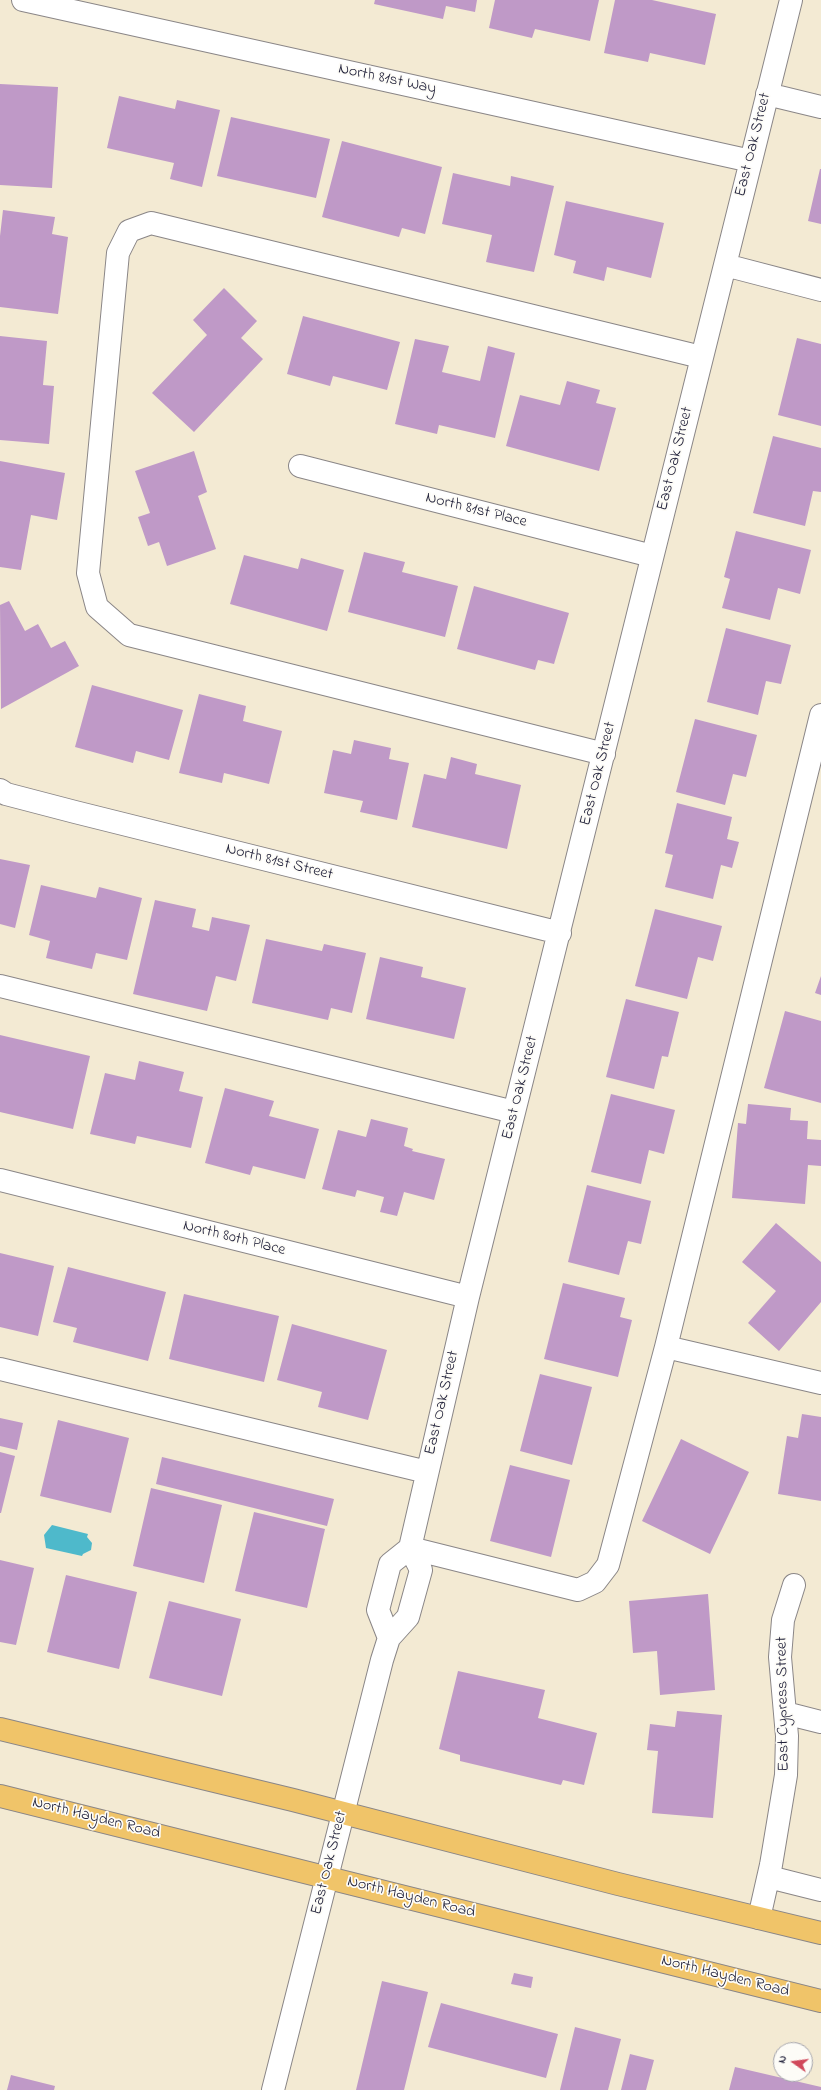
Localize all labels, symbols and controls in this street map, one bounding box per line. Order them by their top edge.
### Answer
street label: North 81st Way [336,60,438,100]
street label: East Oak Street [732,91,776,199]
street label: East Oak Street [654,405,698,513]
street label: North 81st Place [423,489,529,533]
street label: East Oak Street [577,720,621,828]
street label: North 81st Street [223,840,335,886]
street label: East Oak Street [499,1034,543,1142]
street label: North 80th Place [181,1217,287,1261]
street label: East Oak Street [422,1349,464,1457]
street label: East Cypress Street [773,1636,795,1772]
street label: North Hayden Road [30,1794,162,1844]
street label: East Oak Street [308,1809,352,1917]
street label: North Hayden Road [345,1873,477,1923]
street label: North Hayden Road [659,1952,791,2002]
north arrow [773,2042,813,2082]
text: N [774,2054,791,2065]

